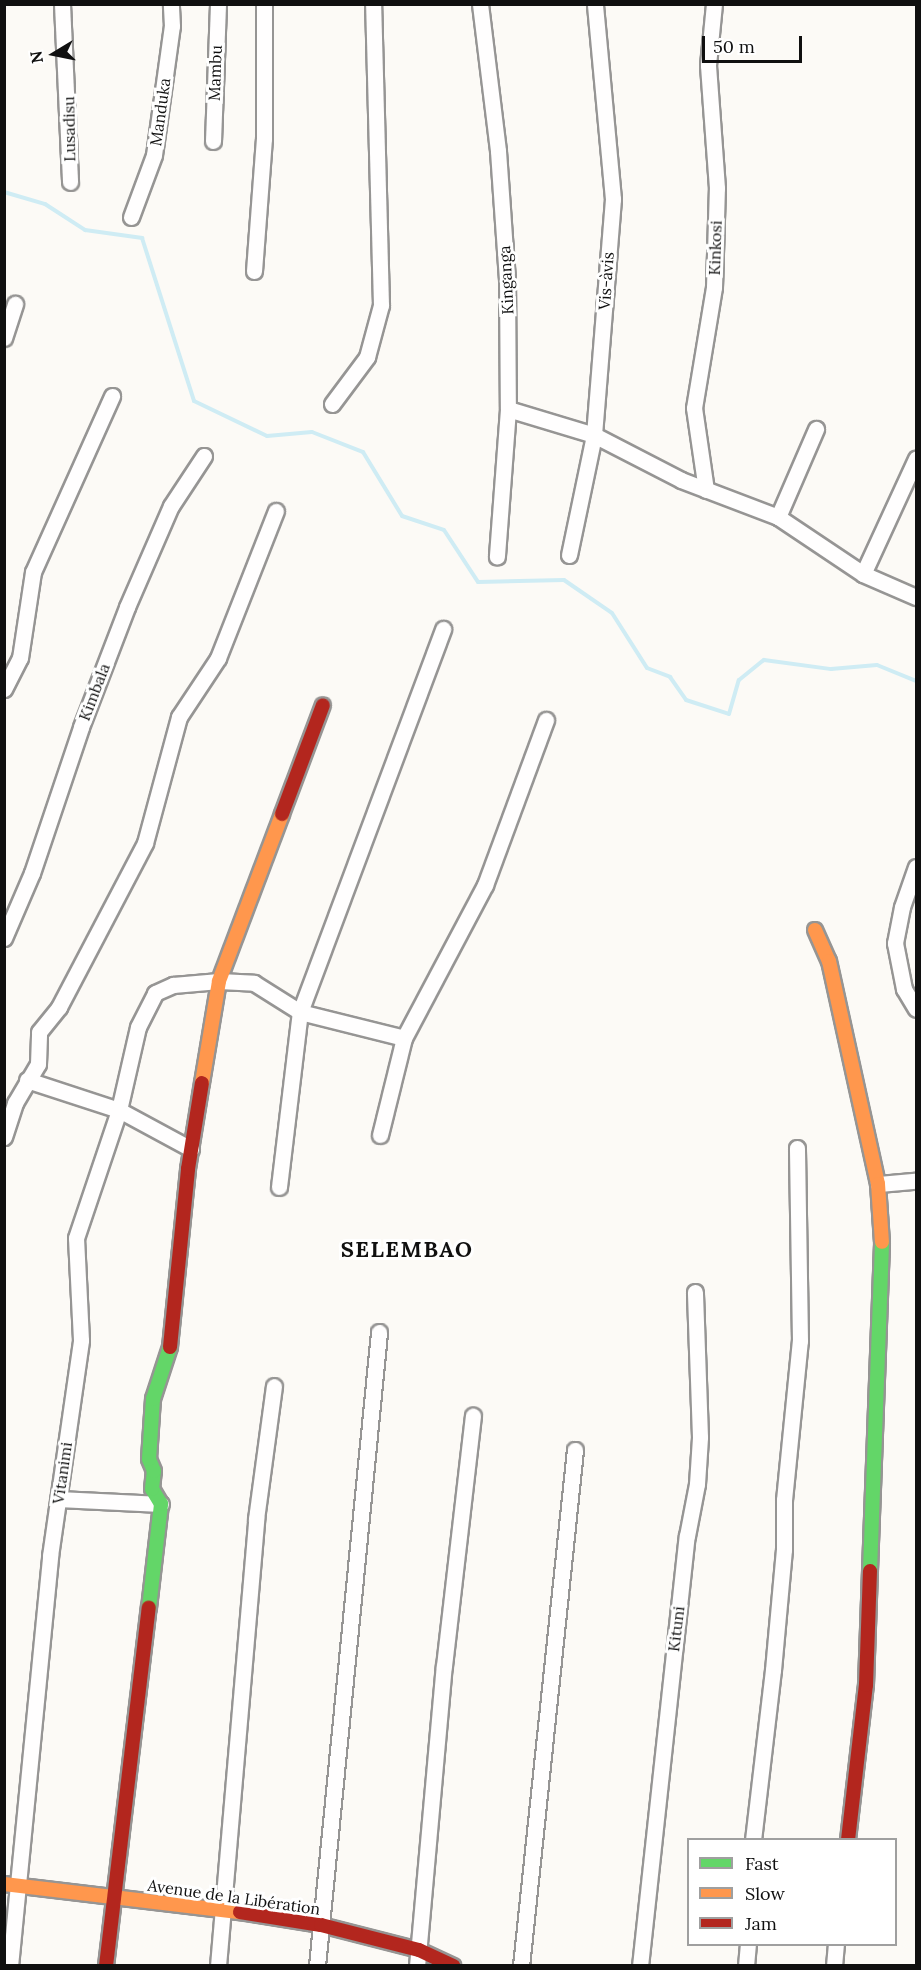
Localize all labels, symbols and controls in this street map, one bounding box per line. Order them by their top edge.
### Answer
north arrow [24,24,84,84]
scale bar [705,24,806,62]
text: 50 m [713,35,755,58]
street label: Mambu [204,45,226,101]
text: N [25,49,47,65]
street label: Manduka [146,77,174,147]
street label: Lusadisu [59,96,79,162]
street label: Kinkosi [704,220,726,276]
street label: Kinganga [495,245,517,315]
street label: Vis-àvis [594,251,618,311]
street label: Kimbala [74,661,114,723]
district label: SELEMBAO [341,1237,473,1263]
street label: Vitanimi [48,1441,76,1505]
street label: Kituni [664,1605,688,1653]
legend [687,1838,897,1946]
text: Fast [745,1852,779,1875]
street label: Avenue de la Libération [146,1875,322,1919]
text: Slow [745,1882,785,1905]
text: Jam [745,1912,777,1935]

